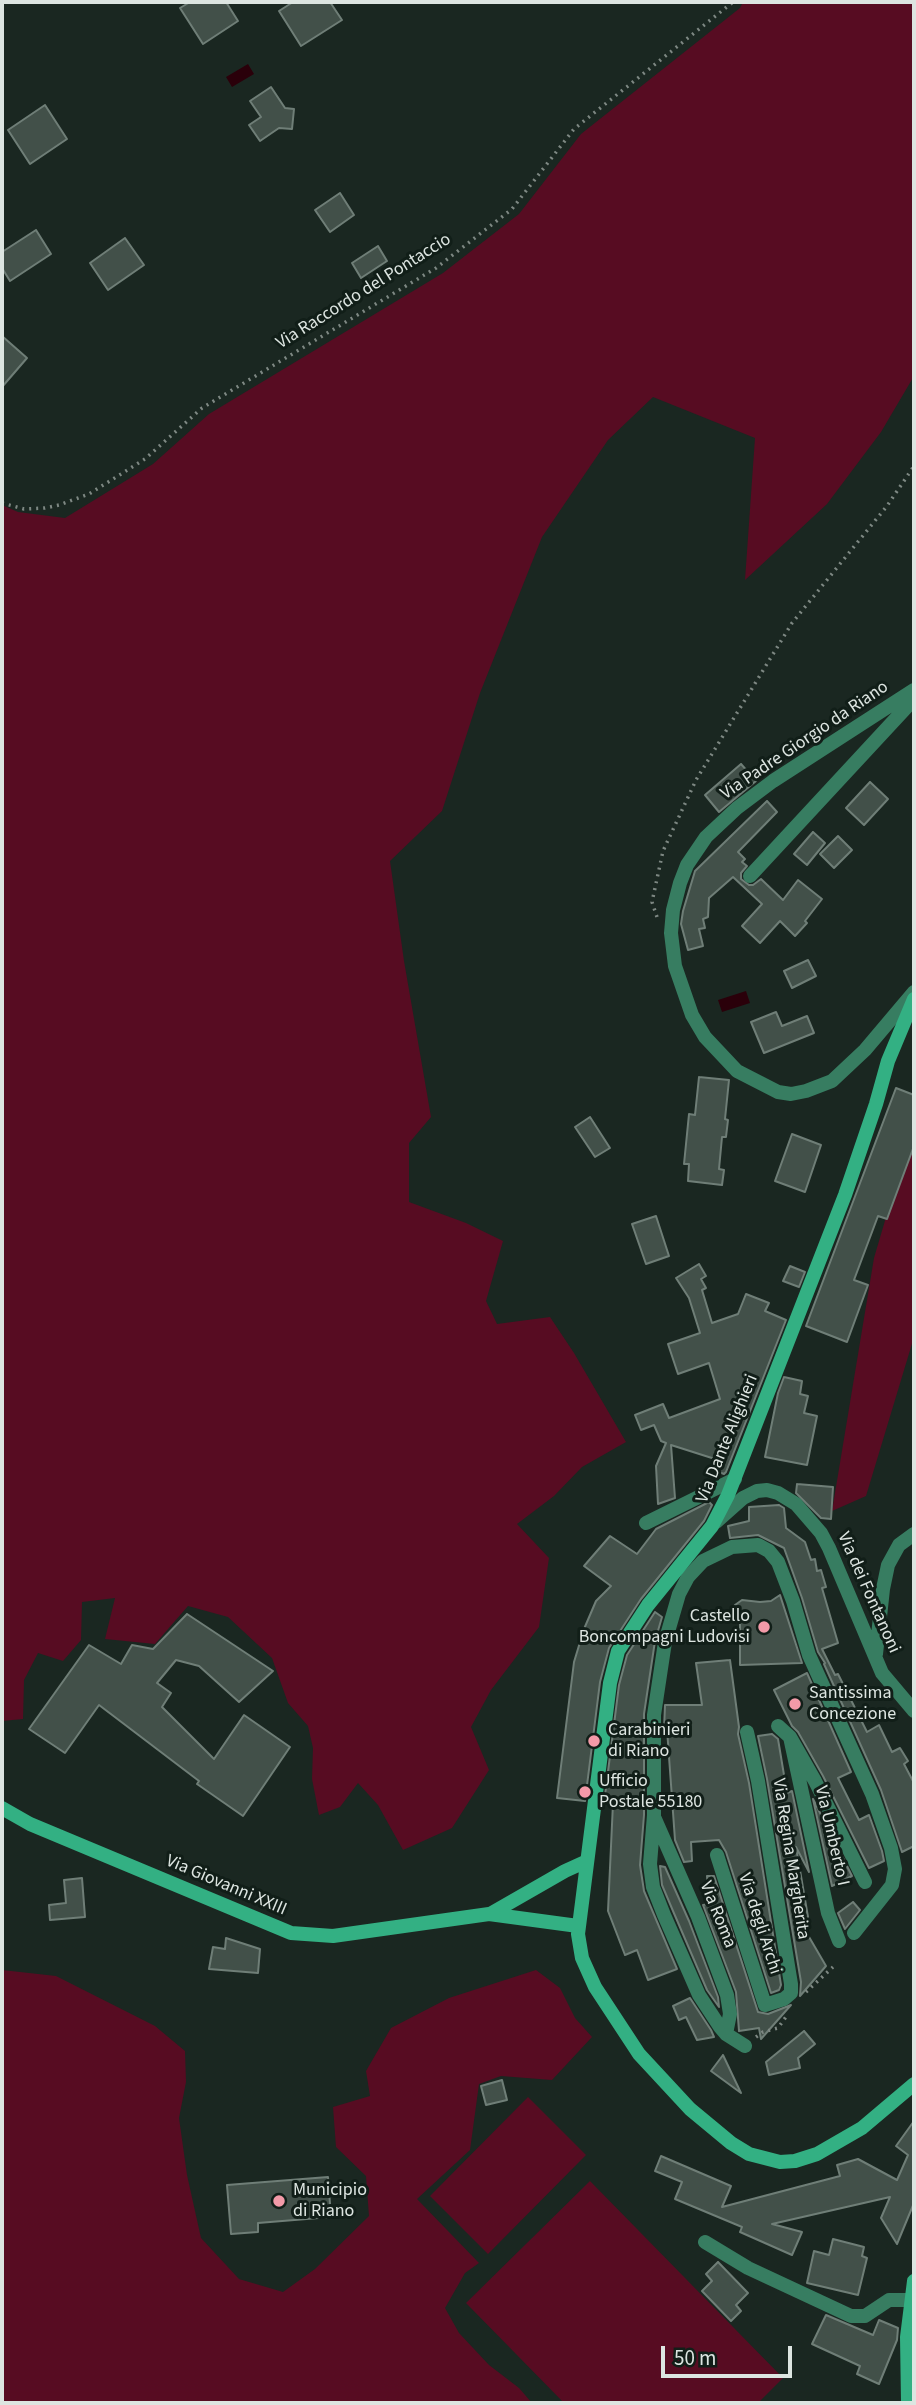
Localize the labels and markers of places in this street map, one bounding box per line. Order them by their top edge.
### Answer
place label: Castello Boncompagni Ludovisi [579,1606,750,1648]
marker: Castello Boncompagni Ludovisi [756,1619,772,1635]
place label: Santissima Concezione [809,1683,896,1726]
marker: Santissima Concezione [787,1696,803,1712]
place label: Carabinieri di Riano [608,1720,690,1762]
marker: Carabinieri di Riano [586,1733,602,1749]
place label: Ufficio Postale 55180 [599,1771,702,1814]
marker: Ufficio Postale 55180 [577,1784,593,1800]
place label: Municipio di Riano [293,2180,367,2222]
marker: Municipio di Riano [271,2193,287,2209]

